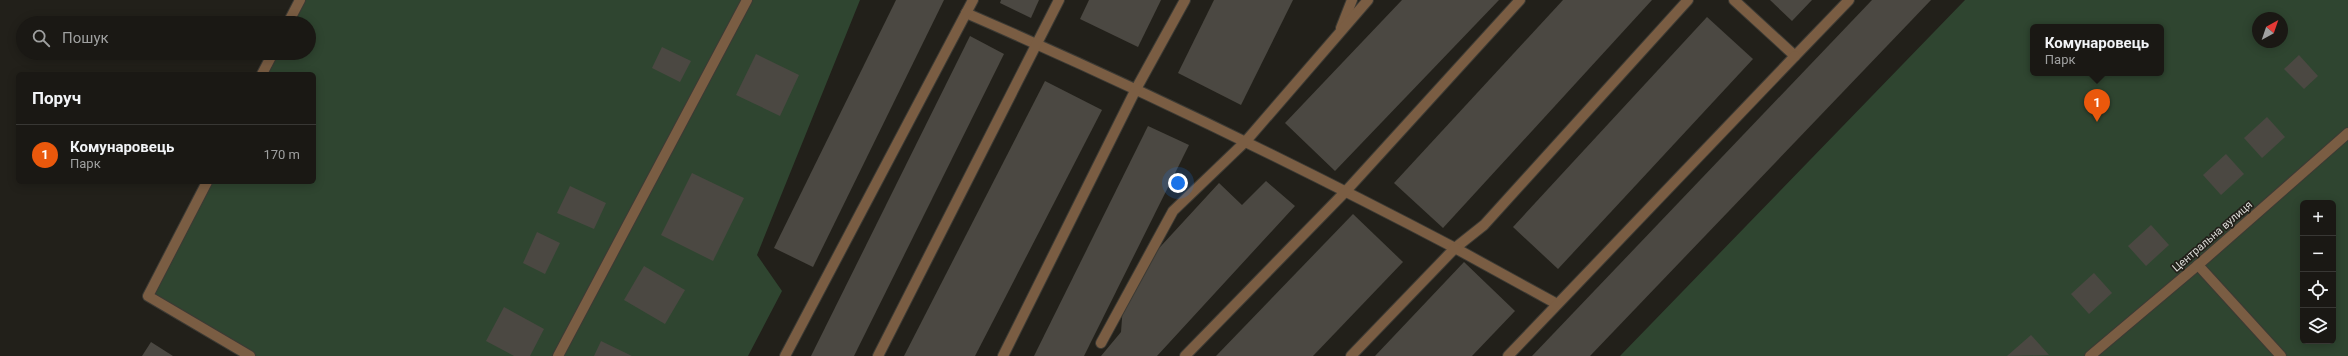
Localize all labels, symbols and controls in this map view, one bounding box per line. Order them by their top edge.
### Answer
north arrow [2252,12,2288,48]
search box [16,16,316,60]
popup [2030,24,2164,76]
icon: search [30,27,52,49]
text: Пошук [62,29,109,47]
text: Комунаровець [2045,34,2149,52]
text: Парк [2045,52,2076,67]
text: Поруч [32,88,81,108]
pin: 1 [2084,89,2110,122]
text: Комунаровець [70,138,174,156]
text: 1 [41,147,49,162]
text: 170 m [263,147,300,162]
text: Парк [70,156,101,171]
your location [1168,173,1188,193]
street label: Центральна вулиця [2170,198,2255,275]
map controls [2300,200,2336,344]
button: + [2300,200,2336,236]
button: − [2300,236,2336,272]
button: locate [2300,272,2336,308]
button: layers [2300,308,2336,344]

